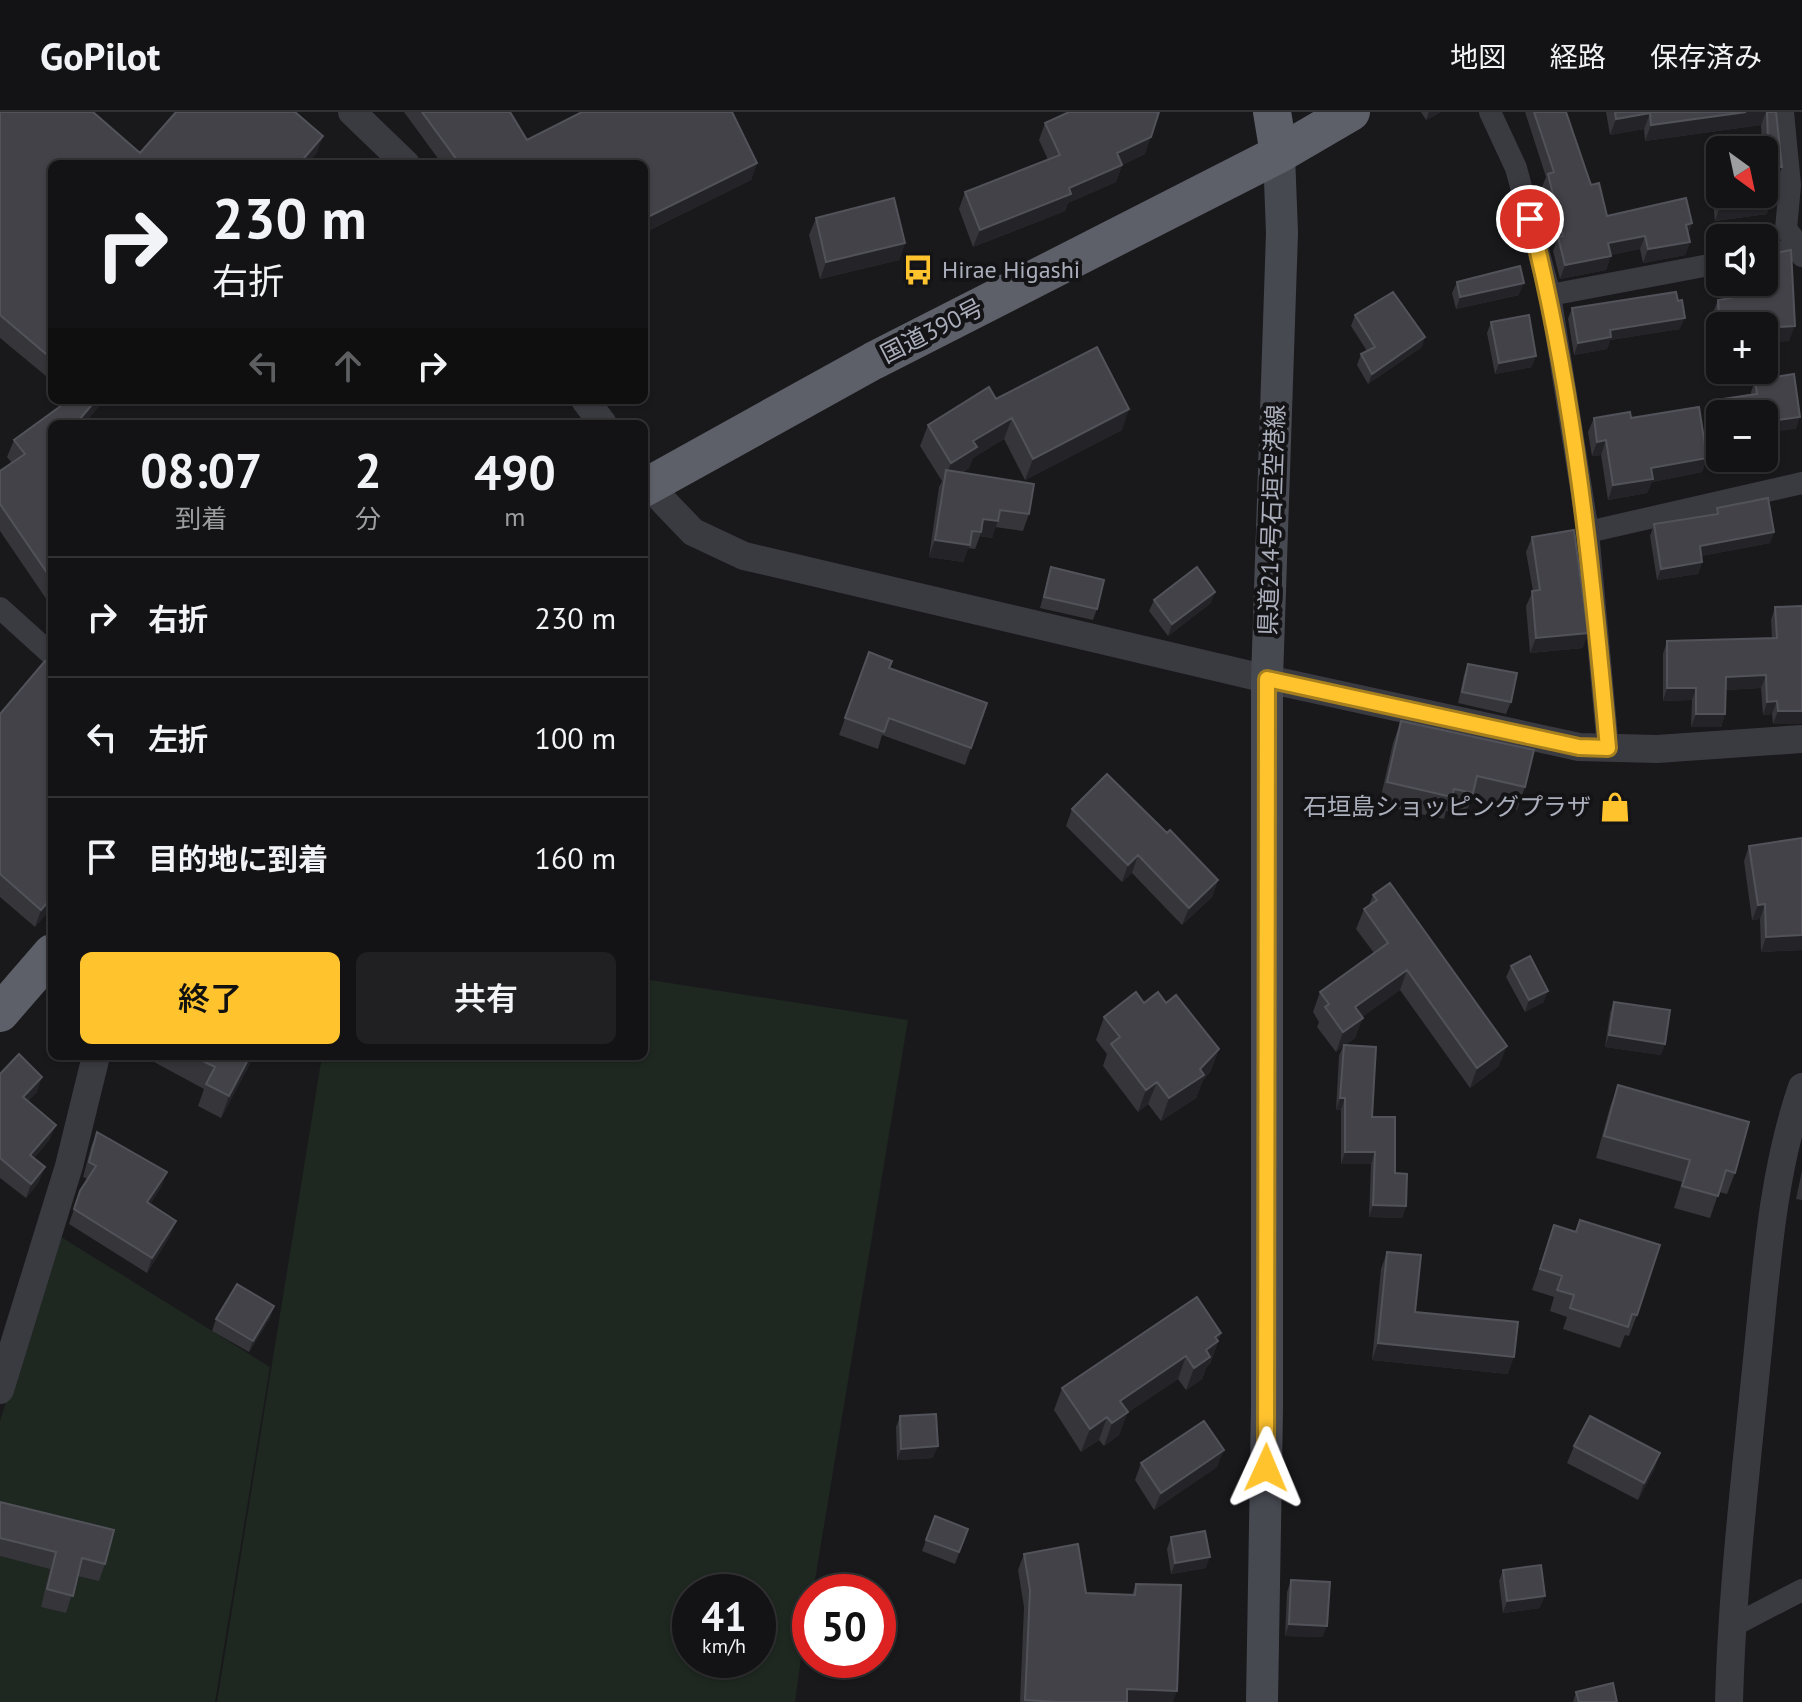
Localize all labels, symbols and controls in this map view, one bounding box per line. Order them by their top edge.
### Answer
text: GoPilot [40,31,160,80]
text: 地図 [1450,38,1506,75]
text: 経路 [1550,38,1606,75]
text: 保存済み [1650,38,1762,75]
north arrow [1706,136,1778,208]
map controls [1706,136,1778,472]
text: 230 m [212,182,367,254]
pin [1496,185,1564,253]
icon: right [80,192,184,296]
icon: arrive [1508,197,1552,241]
button: sound [1706,224,1778,296]
bus stop icon: Hirae Higashi [901,253,935,287]
place label: Hirae Higashi [942,254,1080,285]
text: 右折 [212,257,284,304]
street label: 国道390号 [875,291,988,370]
button: + [1706,312,1778,384]
icon: left [242,344,286,388]
icon: ahead [326,344,370,388]
icon: right [410,344,454,388]
button: − [1706,400,1778,472]
street label: 県道214号石垣空港線 [1252,404,1291,636]
text: 08:07 [140,439,262,501]
text: 2 [354,439,382,501]
text: 490 [474,441,556,503]
text: m [504,500,525,533]
text: 到着 [175,502,227,535]
text: 分 [355,502,381,535]
icon: right [80,595,124,639]
text: 230 m [535,598,616,637]
text: 右折 [148,599,208,638]
icon: left [80,715,124,759]
text: 100 m [535,718,616,757]
text: 左折 [148,719,208,758]
shop icon: 石垣島ショッピングプラザ [1598,790,1632,824]
place label: 石垣島ショッピングプラザ [1303,791,1591,822]
icon: arrive [80,835,124,879]
text: 160 m [535,838,616,877]
text: 目的地に到着 [148,839,328,878]
button: 終了 [80,952,340,1044]
button: 共有 [356,952,616,1044]
position arrow [1224,1426,1308,1510]
speed limit sign: 50 [792,1574,896,1678]
text: 41 [701,1590,747,1642]
text: km/h [702,1633,746,1659]

